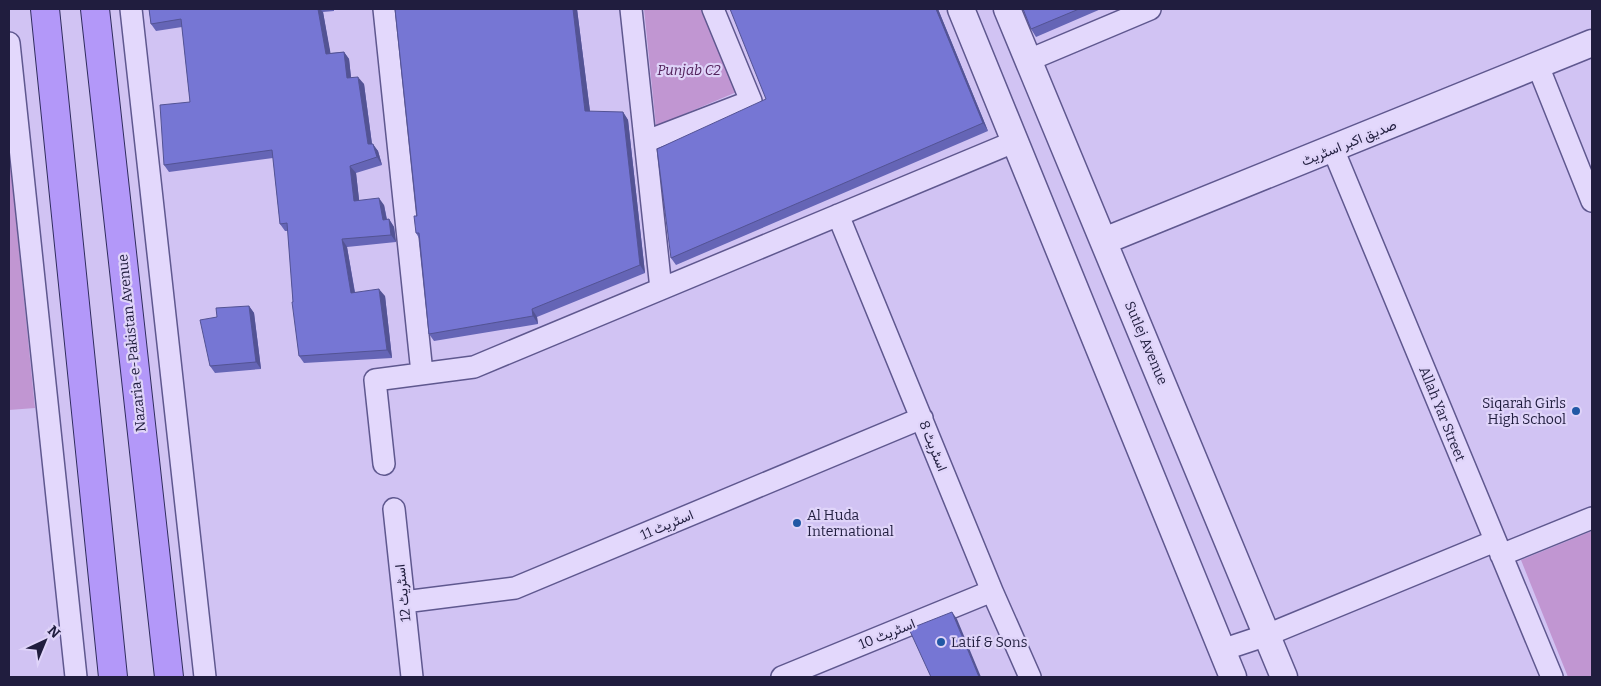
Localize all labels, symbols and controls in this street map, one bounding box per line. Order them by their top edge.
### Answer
park label: Punjab C2 [657,62,721,79]
street label: صدیق اکبر اسٹریٹ [1299,116,1399,170]
street label: Nazaria-e-Pakistan Avenue [114,253,150,433]
street label: Sutlej Avenue [1121,299,1171,387]
street label: Allah Yar Street [1415,364,1469,464]
place label: Siqarah Girls High School [1482,395,1566,428]
marker: Siqarah Girls High School [1570,405,1582,417]
street label: اسٹریٹ 8 [915,418,951,474]
street label: اسٹریٹ 11 [638,506,696,544]
place label: Al Huda International [807,507,894,540]
marker: Al Huda International [791,517,803,529]
street label: اسٹریٹ 12 [392,563,414,623]
street label: اسٹریٹ 10 [856,615,918,653]
north arrow [20,616,70,666]
text: N [44,622,64,642]
place label: Latif & Sons [951,634,1027,651]
marker: Latif & Sons [935,636,947,648]

